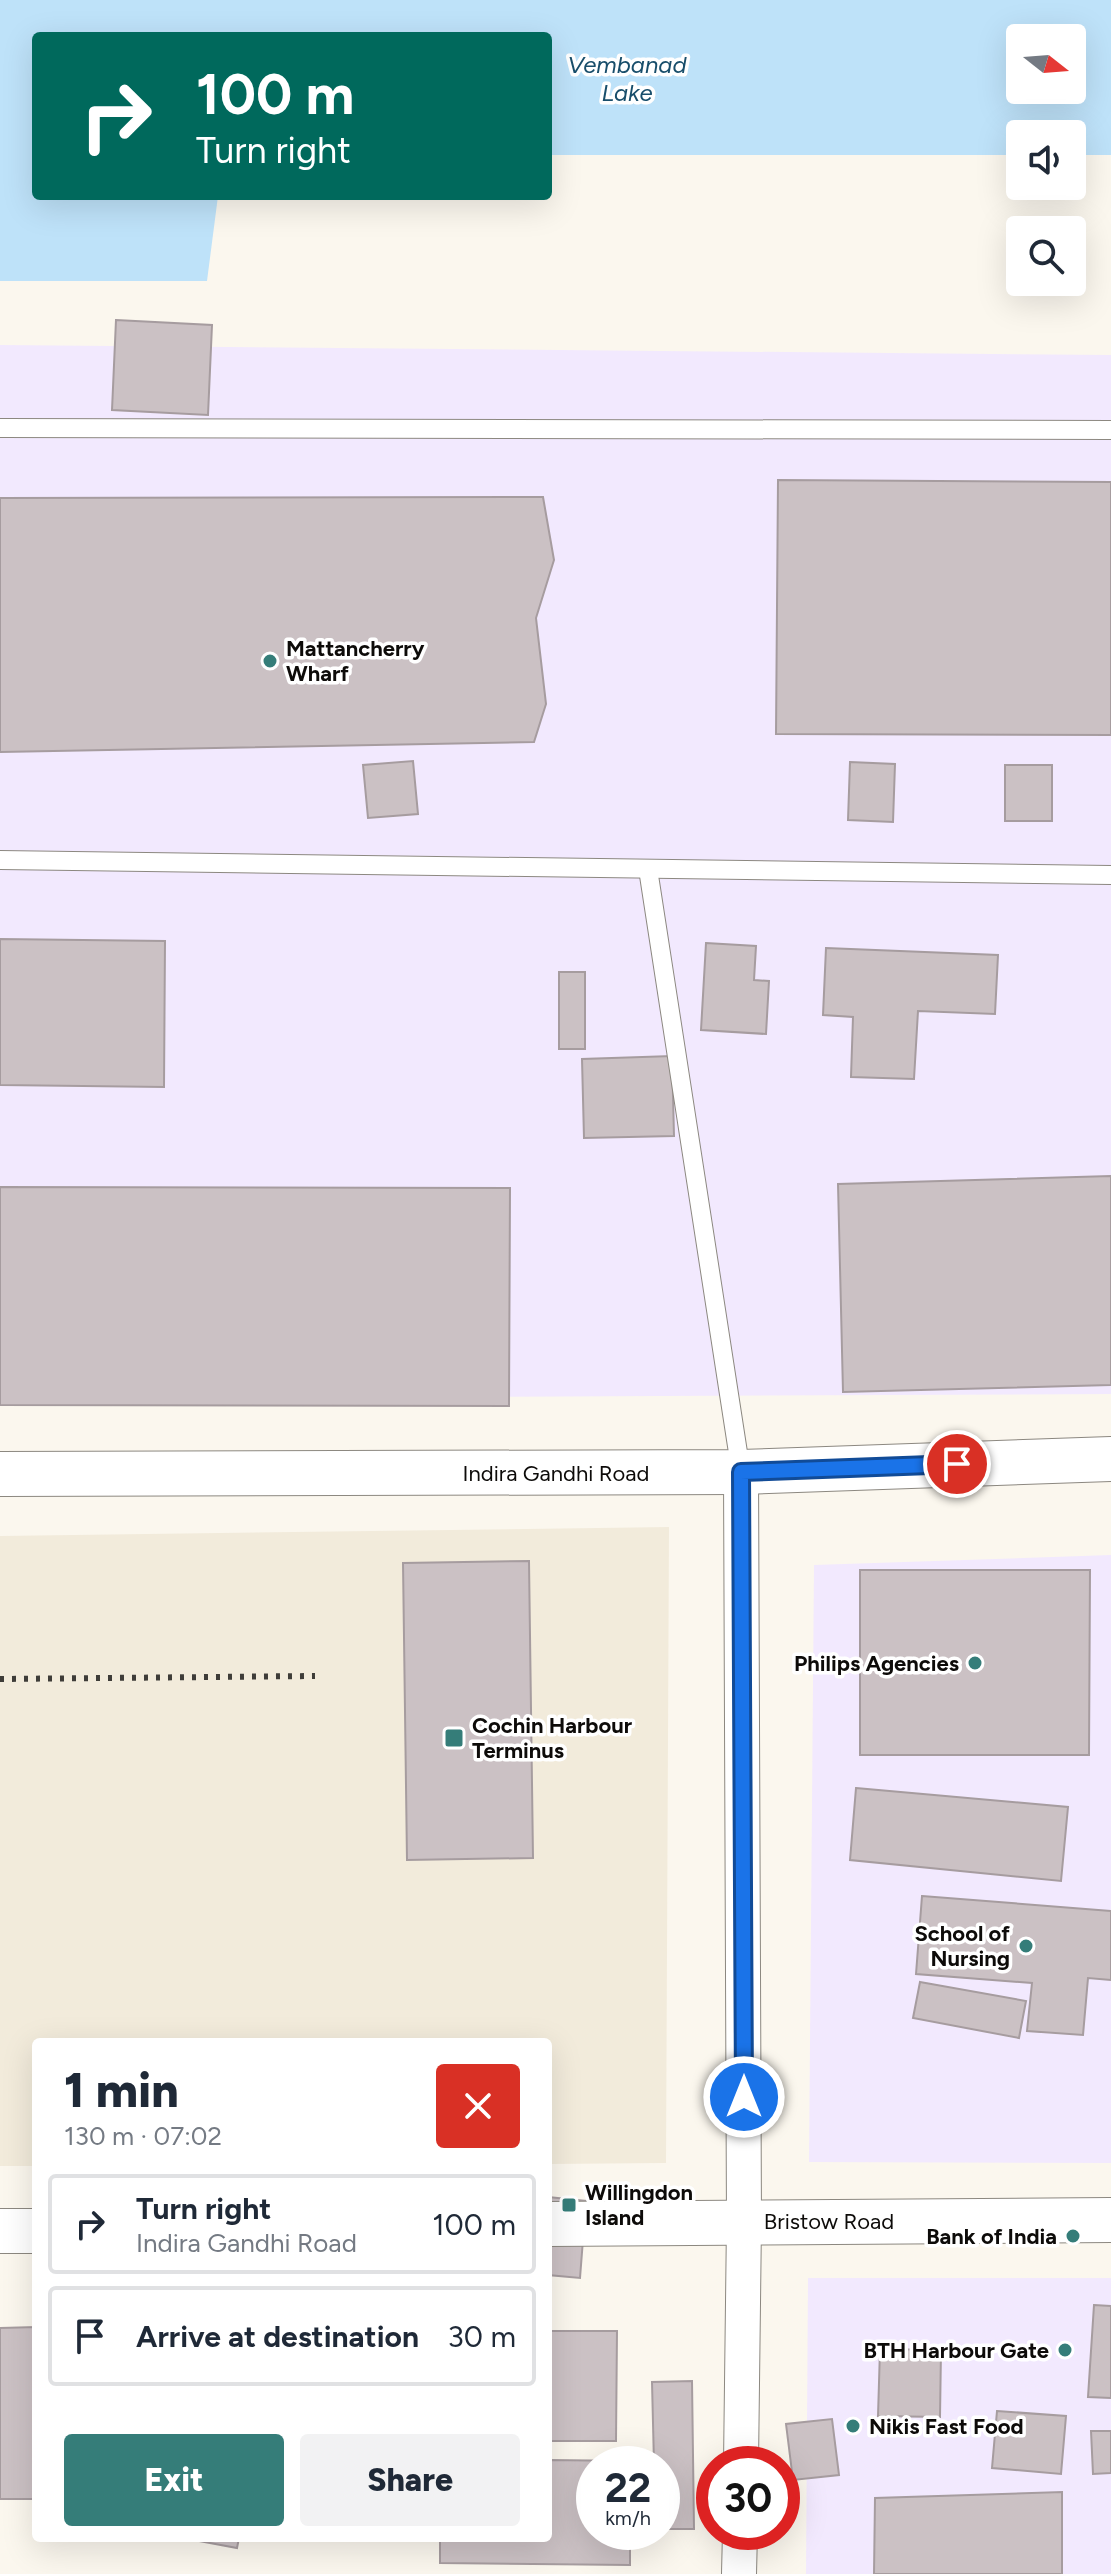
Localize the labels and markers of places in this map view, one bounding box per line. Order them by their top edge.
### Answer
place label: Mattancherry Wharf [286,635,425,687]
marker: Mattancherry Wharf [261,652,279,670]
pin [923,1430,991,1498]
place label: Philips Agencies [794,1650,959,1677]
marker: Philips Agencies [966,1654,984,1672]
place label: Cochin Harbour Terminus [472,1712,633,1764]
marker: Cochin Harbour Terminus [443,1727,465,1749]
place label: School of Nursing [914,1920,1010,1972]
marker: School of Nursing [1017,1937,1035,1955]
place label: Willingdon Island [585,2179,693,2231]
marker: Willingdon Island [560,2196,578,2214]
place label: Bank of India [926,2223,1057,2250]
marker: Bank of India [1064,2227,1082,2245]
place label: BTH Harbour Gate [864,2337,1049,2364]
marker: BTH Harbour Gate [1056,2341,1074,2359]
place label: Nikis Fast Food [869,2413,1024,2440]
marker: Nikis Fast Food [844,2417,862,2435]

